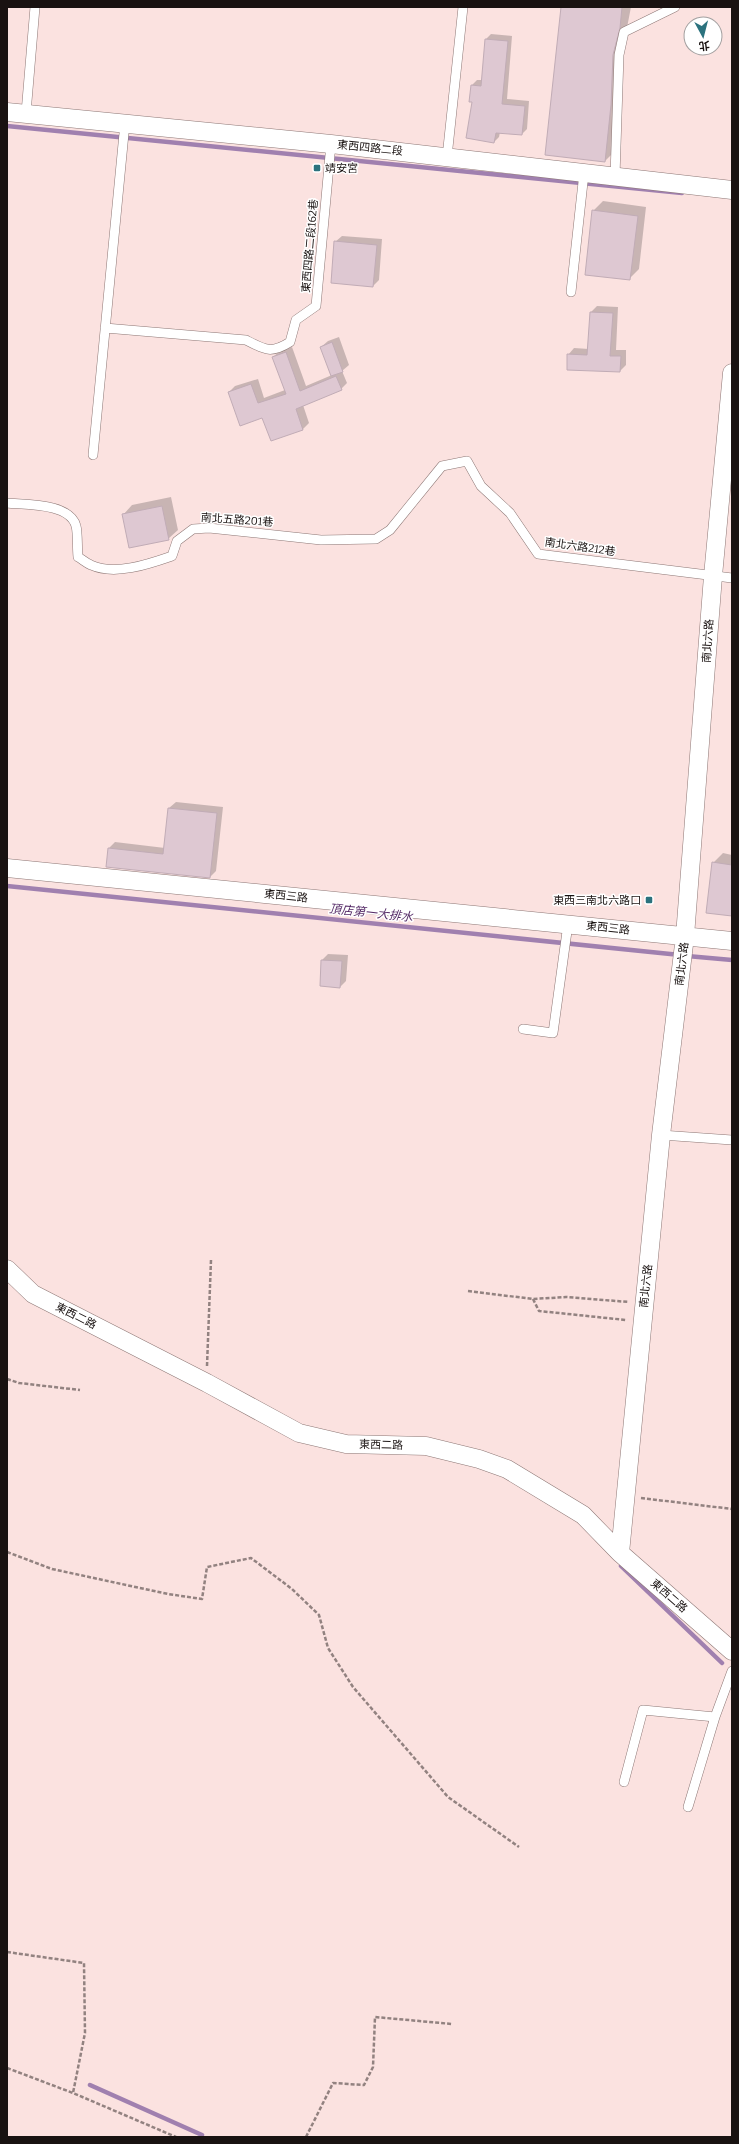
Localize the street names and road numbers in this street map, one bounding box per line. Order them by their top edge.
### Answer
street label: 東西四路二段 [337,138,403,158]
street label: 東西四路二段162巷 [299,199,321,293]
street label: 南北五路201巷 [200,511,274,529]
street label: 南北六路212巷 [544,536,616,558]
street label: 南北六路 [700,619,716,663]
street label: 東西三路 [263,887,309,905]
street label: 東西三路 [585,919,631,937]
street label: 南北六路 [673,941,691,987]
street label: 南北六路 [637,1263,655,1309]
street label: 東西二路 [53,1300,99,1332]
street label: 東西二路 [359,1438,403,1452]
street label: 東西二路 [648,1577,690,1615]

